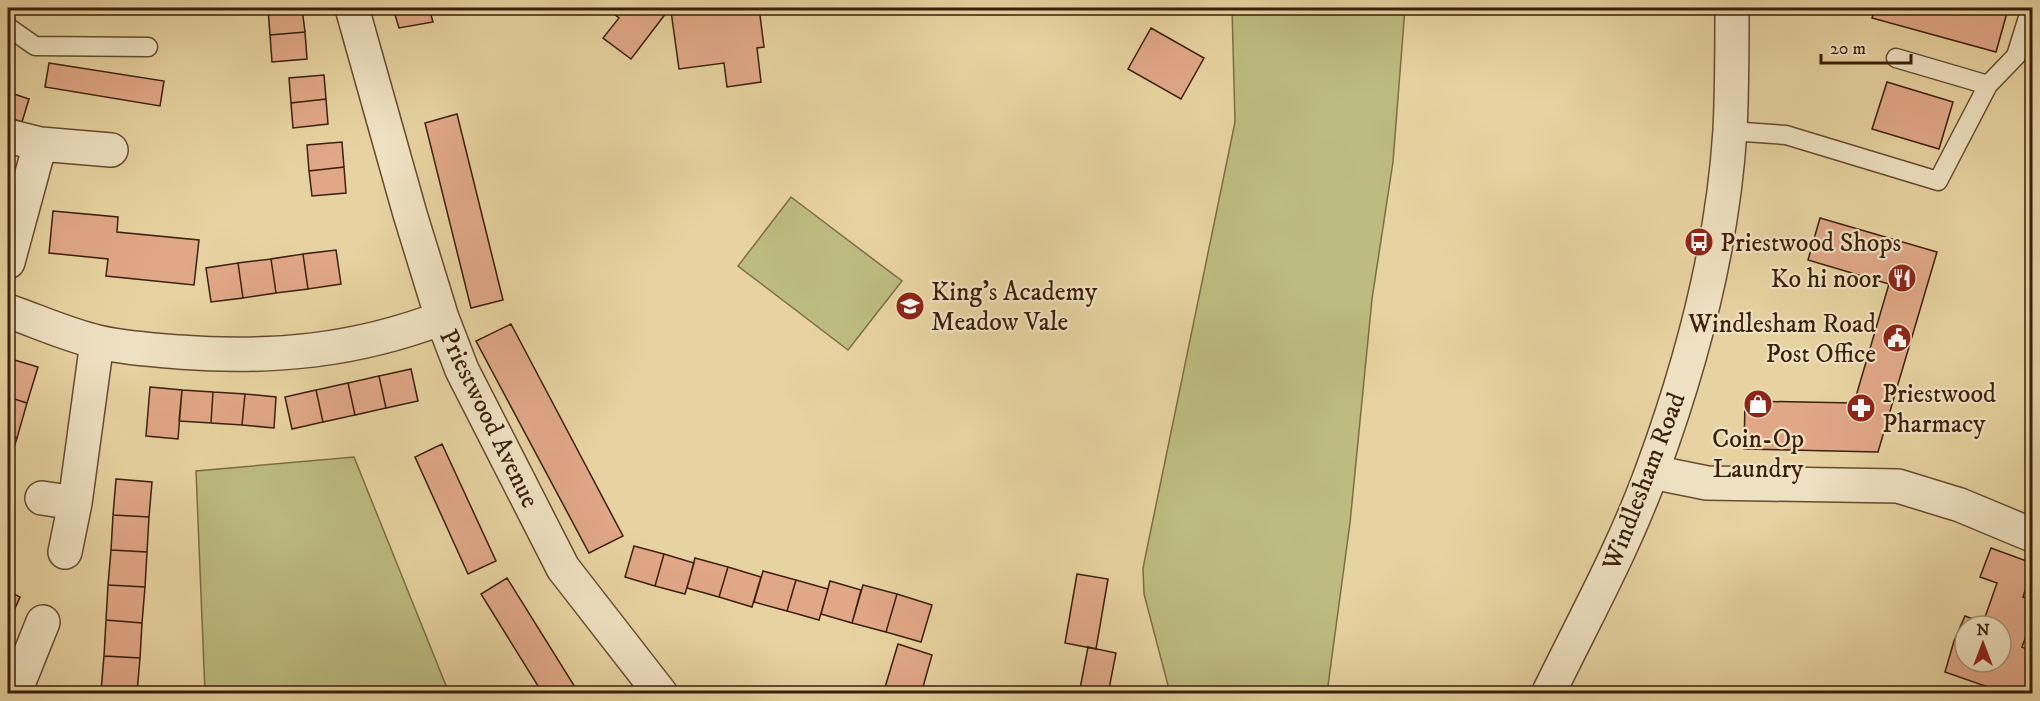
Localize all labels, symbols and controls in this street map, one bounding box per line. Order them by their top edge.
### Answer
scale bar [1821,27,1911,65]
text: 20 m [1830,38,1866,60]
bus stop icon: Priestwood Shops [1683,226,1715,258]
place label: Priestwood Shops [1720,227,1901,260]
restaurant icon: Ko hi noor [1886,262,1918,294]
place label: Ko hi noor [1771,263,1881,296]
place label: King's Academy Meadow Vale [931,276,1098,339]
school or university icon: King's Academy Meadow Vale [894,290,926,322]
place label: Windlesham Road Post Office [1687,308,1876,371]
public building icon: Windlesham Road Post Office [1881,322,1913,354]
street label: Priestwood Avenue [431,324,546,513]
place label: Priestwood Pharmacy [1882,378,1996,441]
street label: Windlesham Road [1595,388,1693,576]
shop icon: Coin-Op Laundry [1742,388,1774,420]
pharmacy icon: Priestwood Pharmacy [1845,392,1877,424]
place label: Coin-Op Laundry [1712,423,1804,486]
north arrow [1953,614,2013,674]
text: N [1976,620,1990,640]

